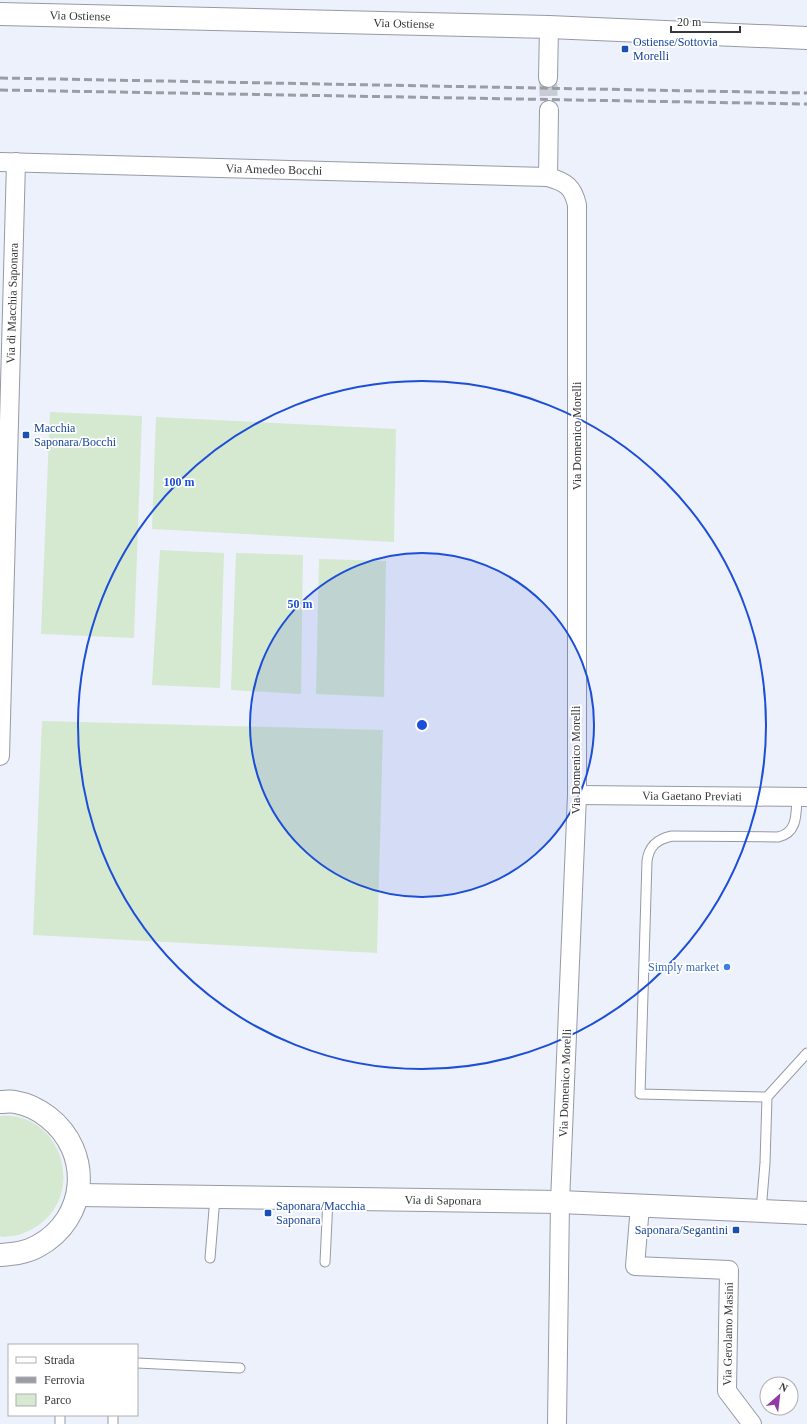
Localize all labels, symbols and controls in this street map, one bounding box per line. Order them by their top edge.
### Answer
street label: Via Ostiense [49,8,111,24]
scale bar [671,8,740,34]
text: 20 m [677,15,702,29]
street label: Via Ostiense [373,16,435,31]
place label: Ostiense/Sottovia Morelli [633,35,718,63]
marker: Ostiense/Sottovia Morelli [620,44,630,54]
street label: Via Amedeo Bocchi [225,161,323,178]
street label: Via di Macchia Saponara [4,242,21,364]
street label: Via Domenico Morelli [570,381,584,490]
place label: Macchia Saponara/Bocchi [34,421,117,449]
marker: Macchia Saponara/Bocchi [21,430,31,440]
text: 100 m [164,475,195,489]
text: 50 m [288,597,313,611]
street label: Via Domenico Morelli [569,705,583,814]
centre of rings [415,718,429,732]
street label: Via Gaetano Previati [642,789,743,803]
place label: Simply market [648,960,720,974]
marker: Simply market [722,962,732,972]
street label: Via Domenico Morelli [556,1028,574,1138]
street label: Via di Saponara [405,1193,482,1208]
place label: Saponara/Macchia Saponara [276,1199,366,1227]
marker: Saponara/Macchia Saponara [263,1208,273,1218]
place label: Saponara/Segantini [635,1223,729,1237]
marker: Saponara/Segantini [731,1225,741,1235]
street label: Via Gerolamo Masini [720,1281,736,1386]
legend [8,1344,138,1416]
text: Strada [44,1353,75,1367]
text: Ferrovia [44,1373,85,1387]
north arrow [759,1376,799,1416]
text: N [777,1380,790,1394]
text: Parco [44,1393,71,1407]

